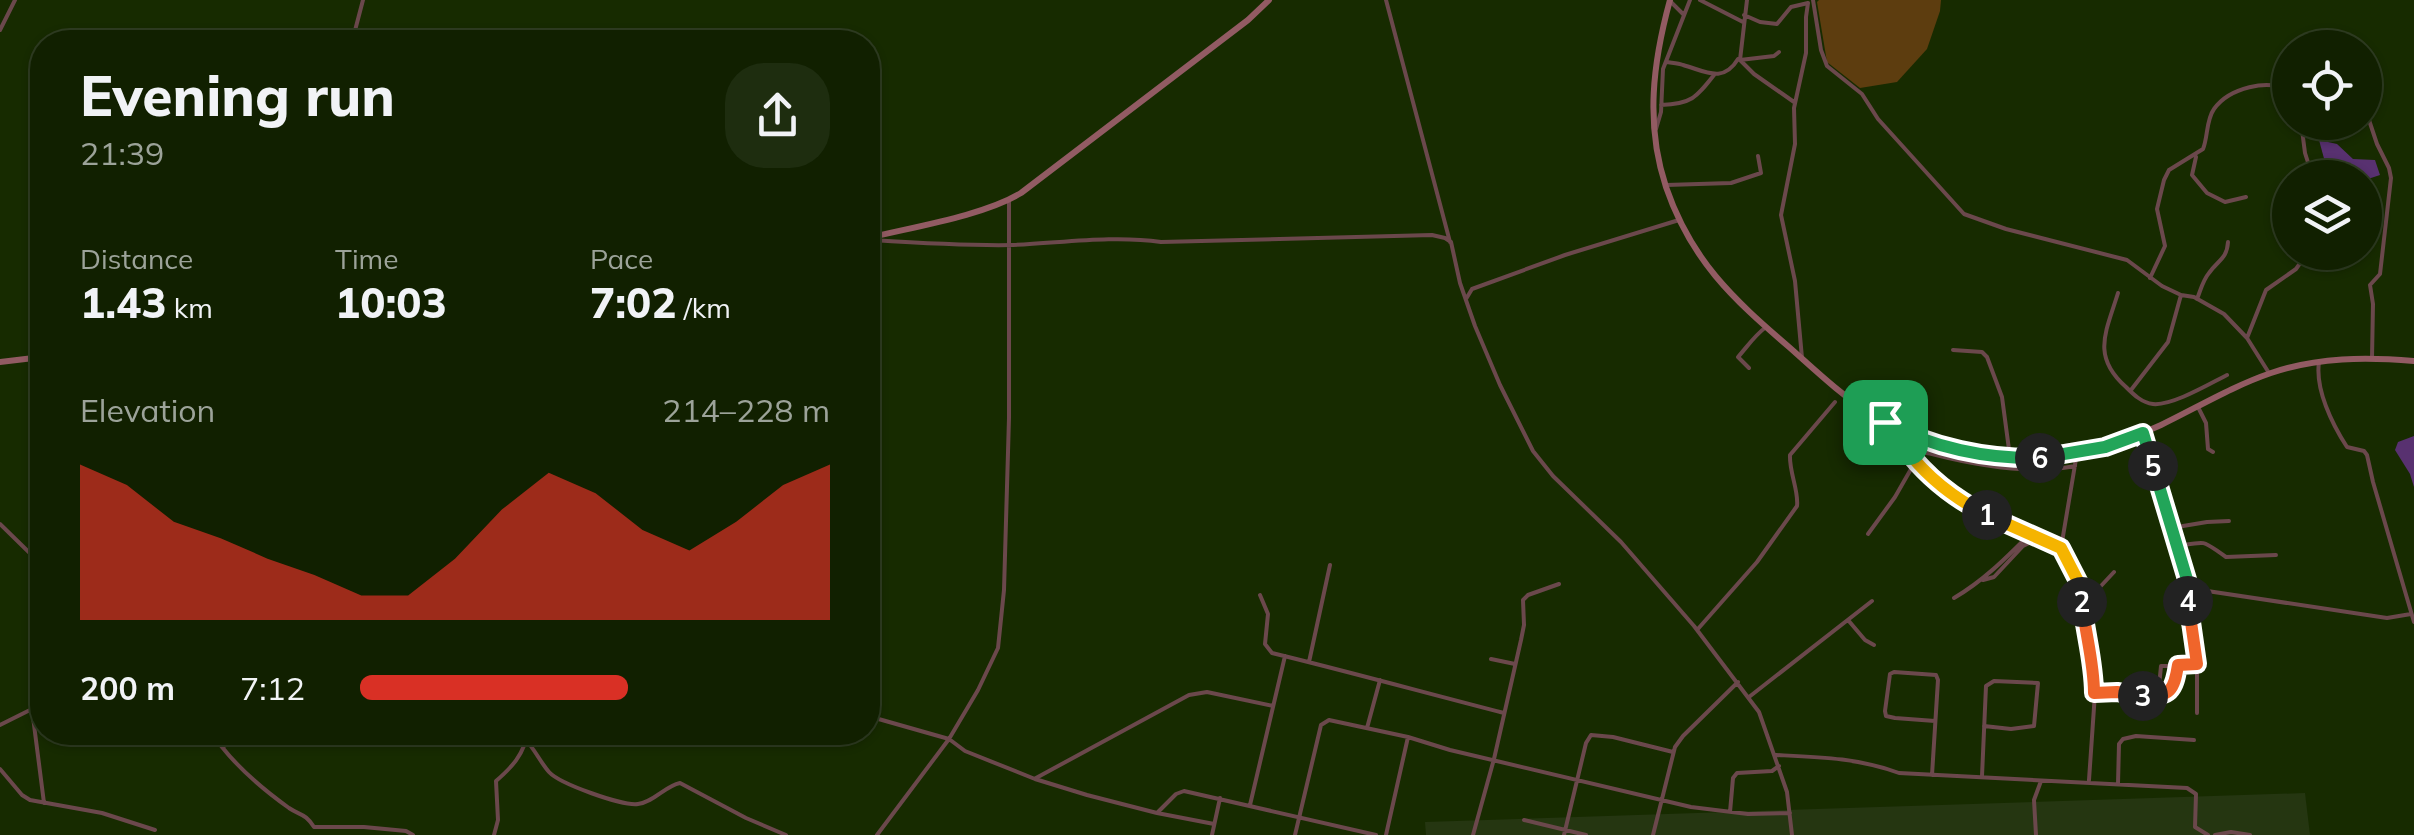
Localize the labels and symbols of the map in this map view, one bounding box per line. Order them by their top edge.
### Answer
pin [1843,380,1928,465]
pin: 6 [2015,433,2065,483]
pin: 5 [2128,441,2178,491]
pin: 1 [1962,490,2012,540]
pin: 4 [2163,576,2213,626]
pin: 2 [2057,577,2107,627]
pin: 3 [2118,671,2168,721]

